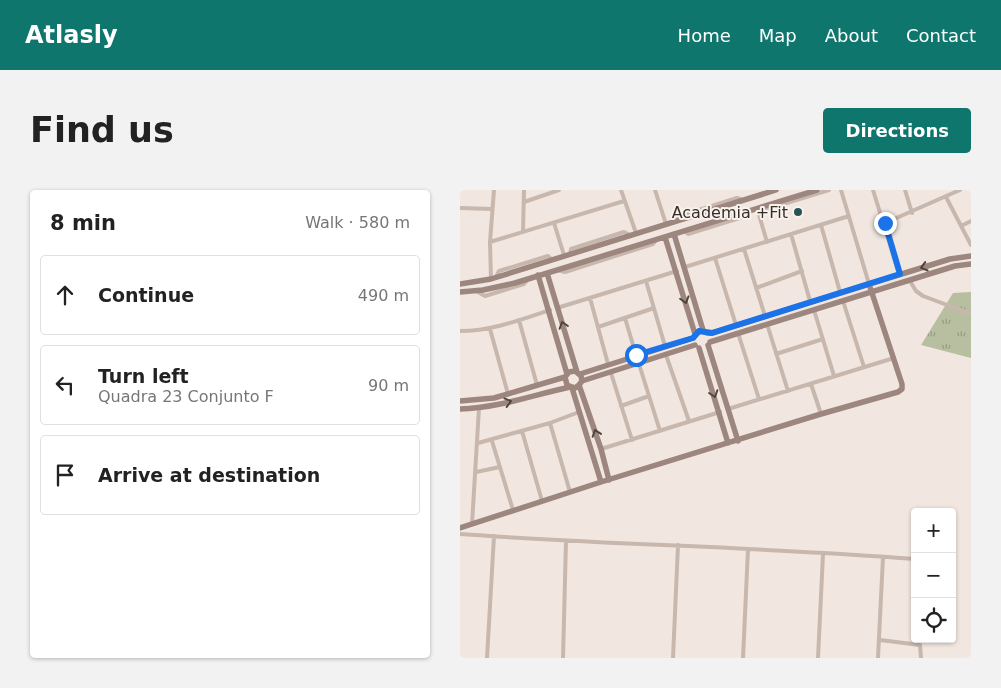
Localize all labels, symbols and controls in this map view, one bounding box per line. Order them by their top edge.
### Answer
text: Atlasly [25,21,118,49]
text: Home [678,25,731,46]
text: Map [759,25,797,46]
text: About [825,25,878,46]
text: Contact [906,25,976,46]
button: Directions [823,108,971,153]
text: Find us [30,110,174,150]
place label: Academia +Fit [672,203,788,222]
marker: Academia +Fit [792,206,804,218]
text: 8 min [50,211,116,235]
route end [874,212,897,235]
text: Walk · 580 m [305,213,410,232]
one-way arrow [920,261,928,271]
icon: ahead [51,281,79,309]
text: Continue [98,284,194,306]
text: 490 m [358,286,409,305]
one-way arrow [679,295,690,304]
one-way arrow [558,322,568,330]
route start [625,344,648,367]
text: Turn left [98,365,189,387]
icon: left [51,371,79,399]
text: 90 m [368,376,409,395]
text: Quadra 23 Conjunto F [98,387,274,406]
one-way arrow [708,389,718,398]
one-way arrow [504,397,513,408]
one-way arrow [592,429,602,438]
icon: arrive [51,461,79,489]
text: Arrive at destination [98,464,320,486]
map controls [911,508,956,643]
button: + [911,508,956,553]
button: − [911,553,956,598]
button: locate [911,598,956,643]

